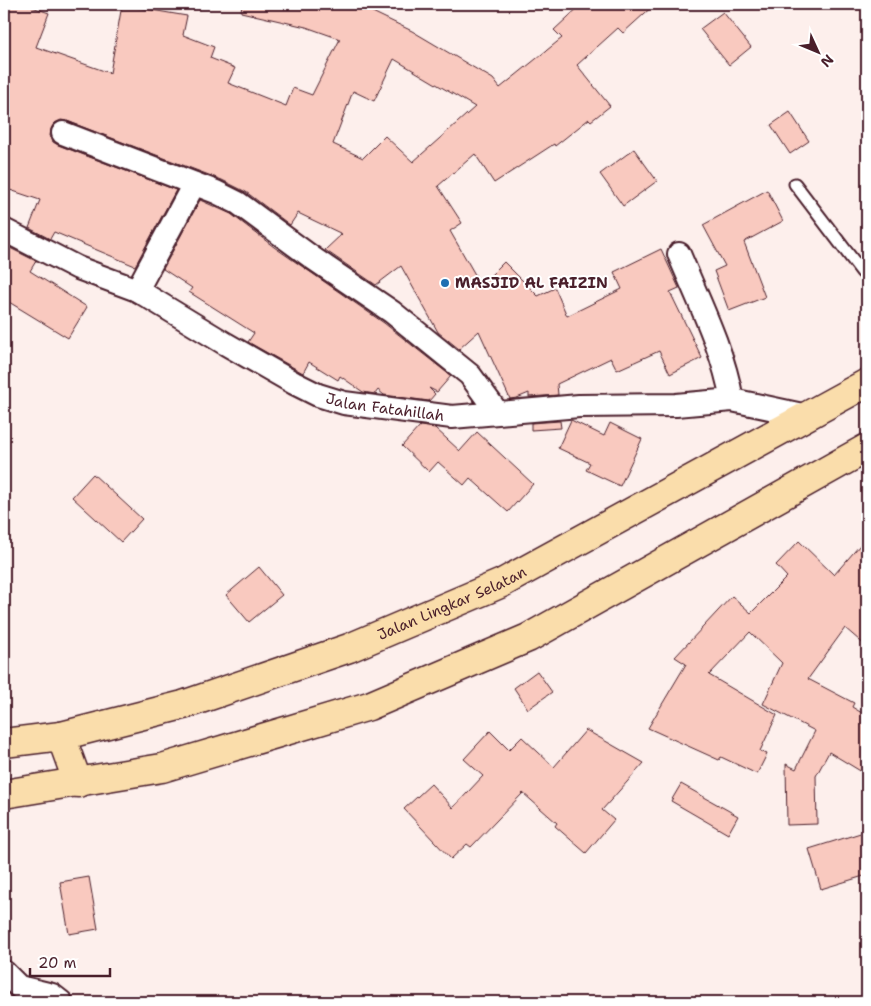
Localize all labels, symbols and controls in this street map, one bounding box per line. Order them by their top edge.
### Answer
north arrow [794,28,844,78]
text: N [817,51,838,71]
place label: MASJID AL FAIZIN [455,273,608,293]
marker: MASJID AL FAIZIN [439,277,451,289]
street label: Jalan Fatahillah [323,388,446,426]
street label: Jalan Lingkar Selatan [374,562,530,645]
scale bar [30,946,110,978]
text: 20 m [38,953,77,973]

